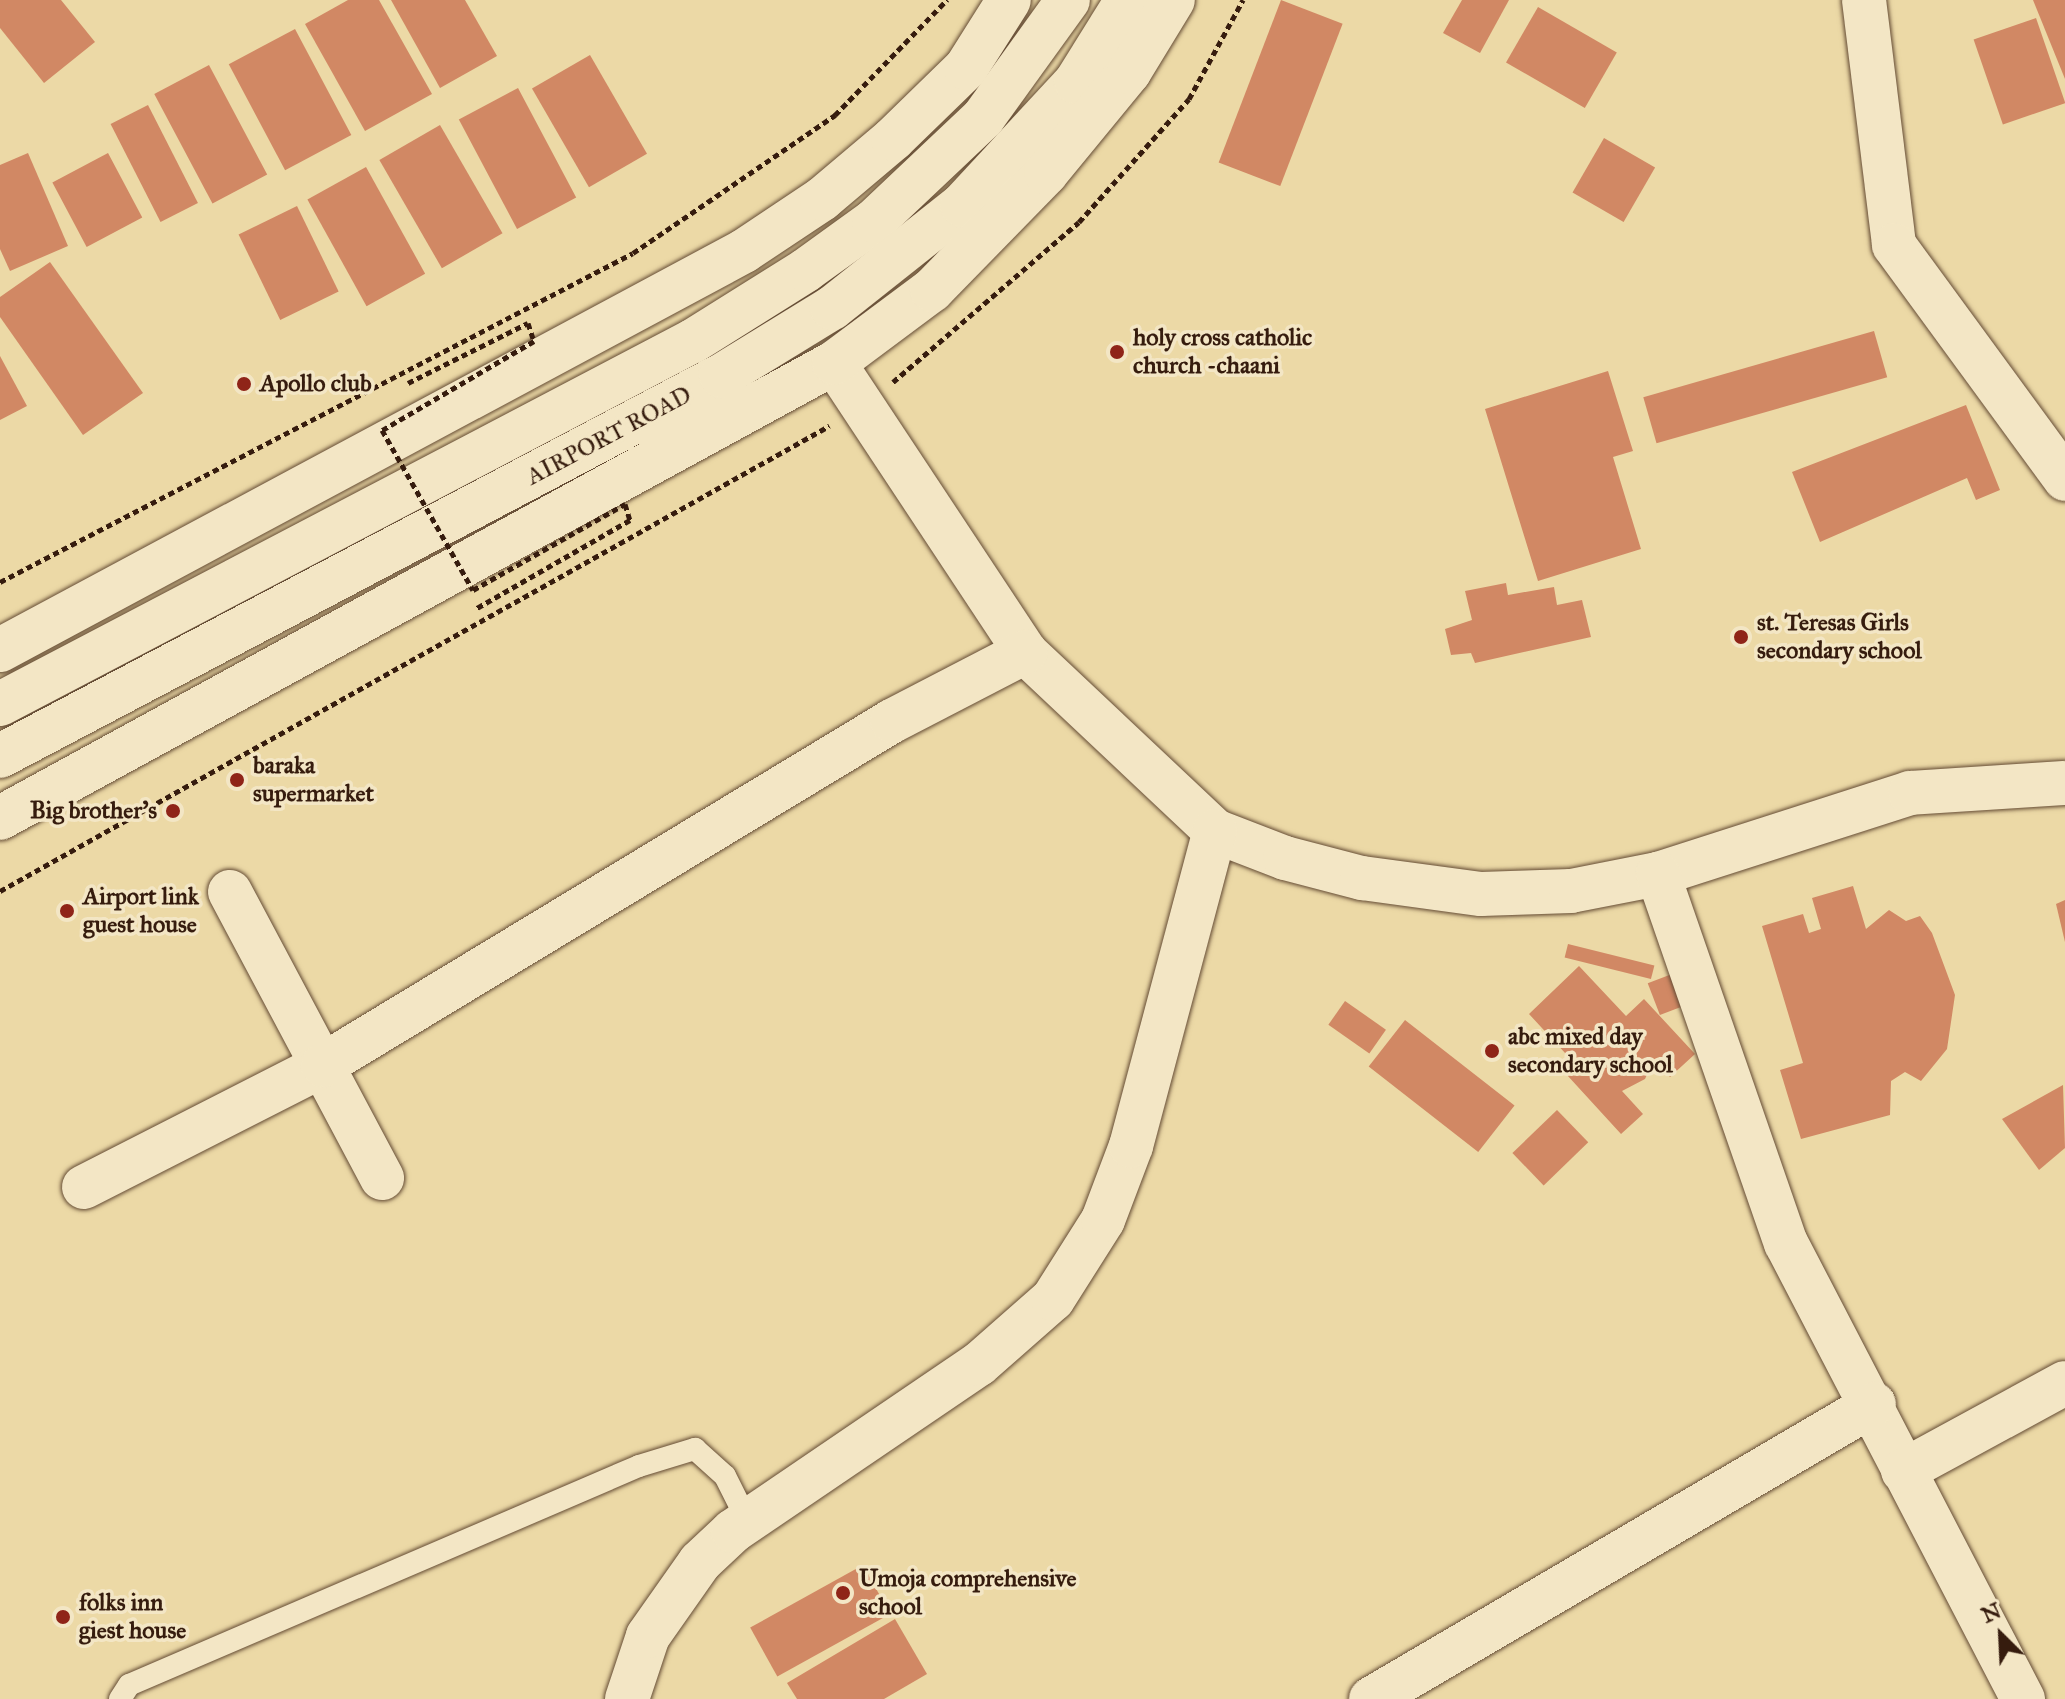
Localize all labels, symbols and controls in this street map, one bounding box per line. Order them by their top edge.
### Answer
place label: holy cross catholic church -chaani [1133,324,1312,380]
marker: holy cross catholic church -chaani [1108,343,1126,361]
place label: Apollo club [260,370,372,398]
marker: Apollo club [235,375,253,393]
street label: AIRPORT ROAD [522,380,696,492]
place label: st. Teresas Girls secondary school [1757,609,1922,665]
marker: st. Teresas Girls secondary school [1732,628,1750,646]
place label: baraka supermarket [253,752,374,808]
marker: baraka supermarket [228,771,246,789]
place label: Big brother's [30,797,157,825]
marker: Big brother's [164,802,182,820]
place label: Airport link guest house [83,883,199,939]
marker: Airport link guest house [58,902,76,920]
place label: abc mixed day secondary school [1508,1023,1673,1079]
marker: abc mixed day secondary school [1483,1042,1501,1060]
place label: Umoja comprehensive school [859,1565,1077,1621]
marker: Umoja comprehensive school [834,1584,852,1602]
place label: folks inn giest house [79,1589,186,1645]
north arrow [1961,1595,2041,1675]
text: N [1977,1596,2005,1629]
marker: folks inn giest house [54,1608,72,1626]

